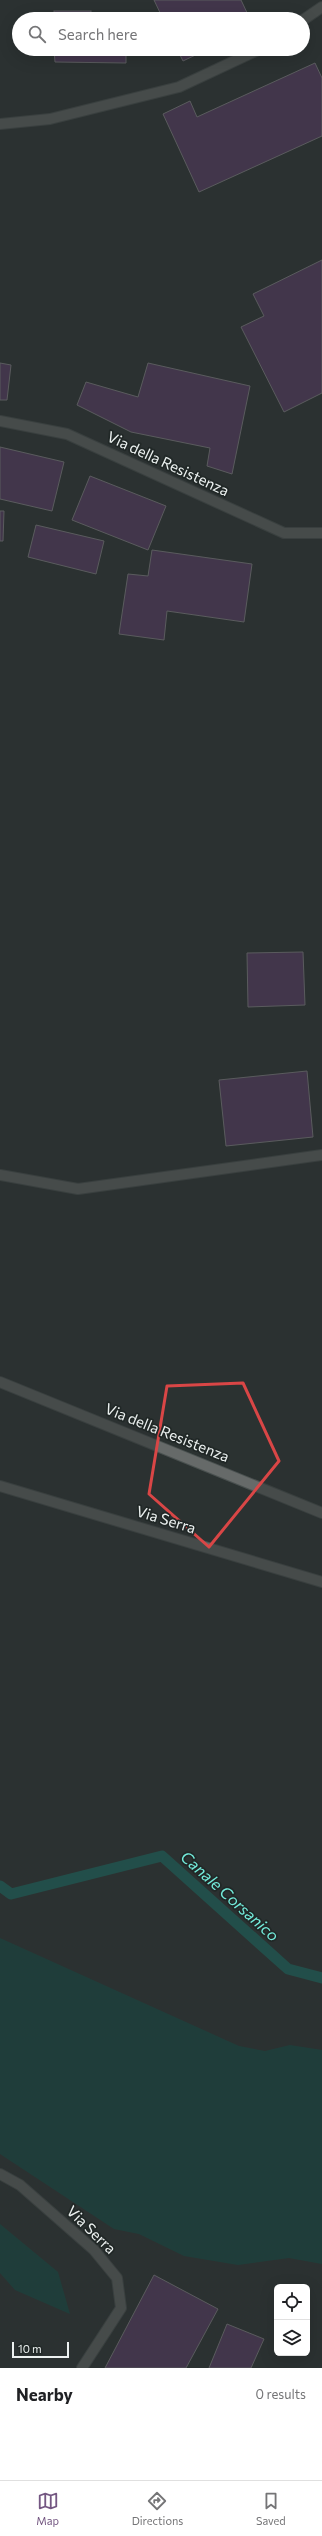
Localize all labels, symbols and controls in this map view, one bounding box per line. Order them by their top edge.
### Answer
search box [12,12,310,56]
icon: search [26,23,48,45]
text: Search here [58,25,137,43]
street label: Via della Resistenza [105,427,232,499]
street label: Via della Resistenza [103,1399,232,1465]
street label: Via Serra [134,1501,198,1537]
water label: Canale Corsanico [177,1847,283,1945]
street label: Via Serra [63,2202,120,2257]
map controls [274,2284,310,2356]
button: locate [274,2284,310,2320]
button: layers [274,2320,310,2356]
scale bar [12,2340,69,2359]
text: 10 m [18,2342,42,2355]
text: Nearby [16,2384,73,2405]
text: 0 results [255,2386,306,2402]
tab: Map [36,2490,59,2527]
tab: Directions [132,2490,183,2527]
tab: Saved [256,2490,286,2527]

